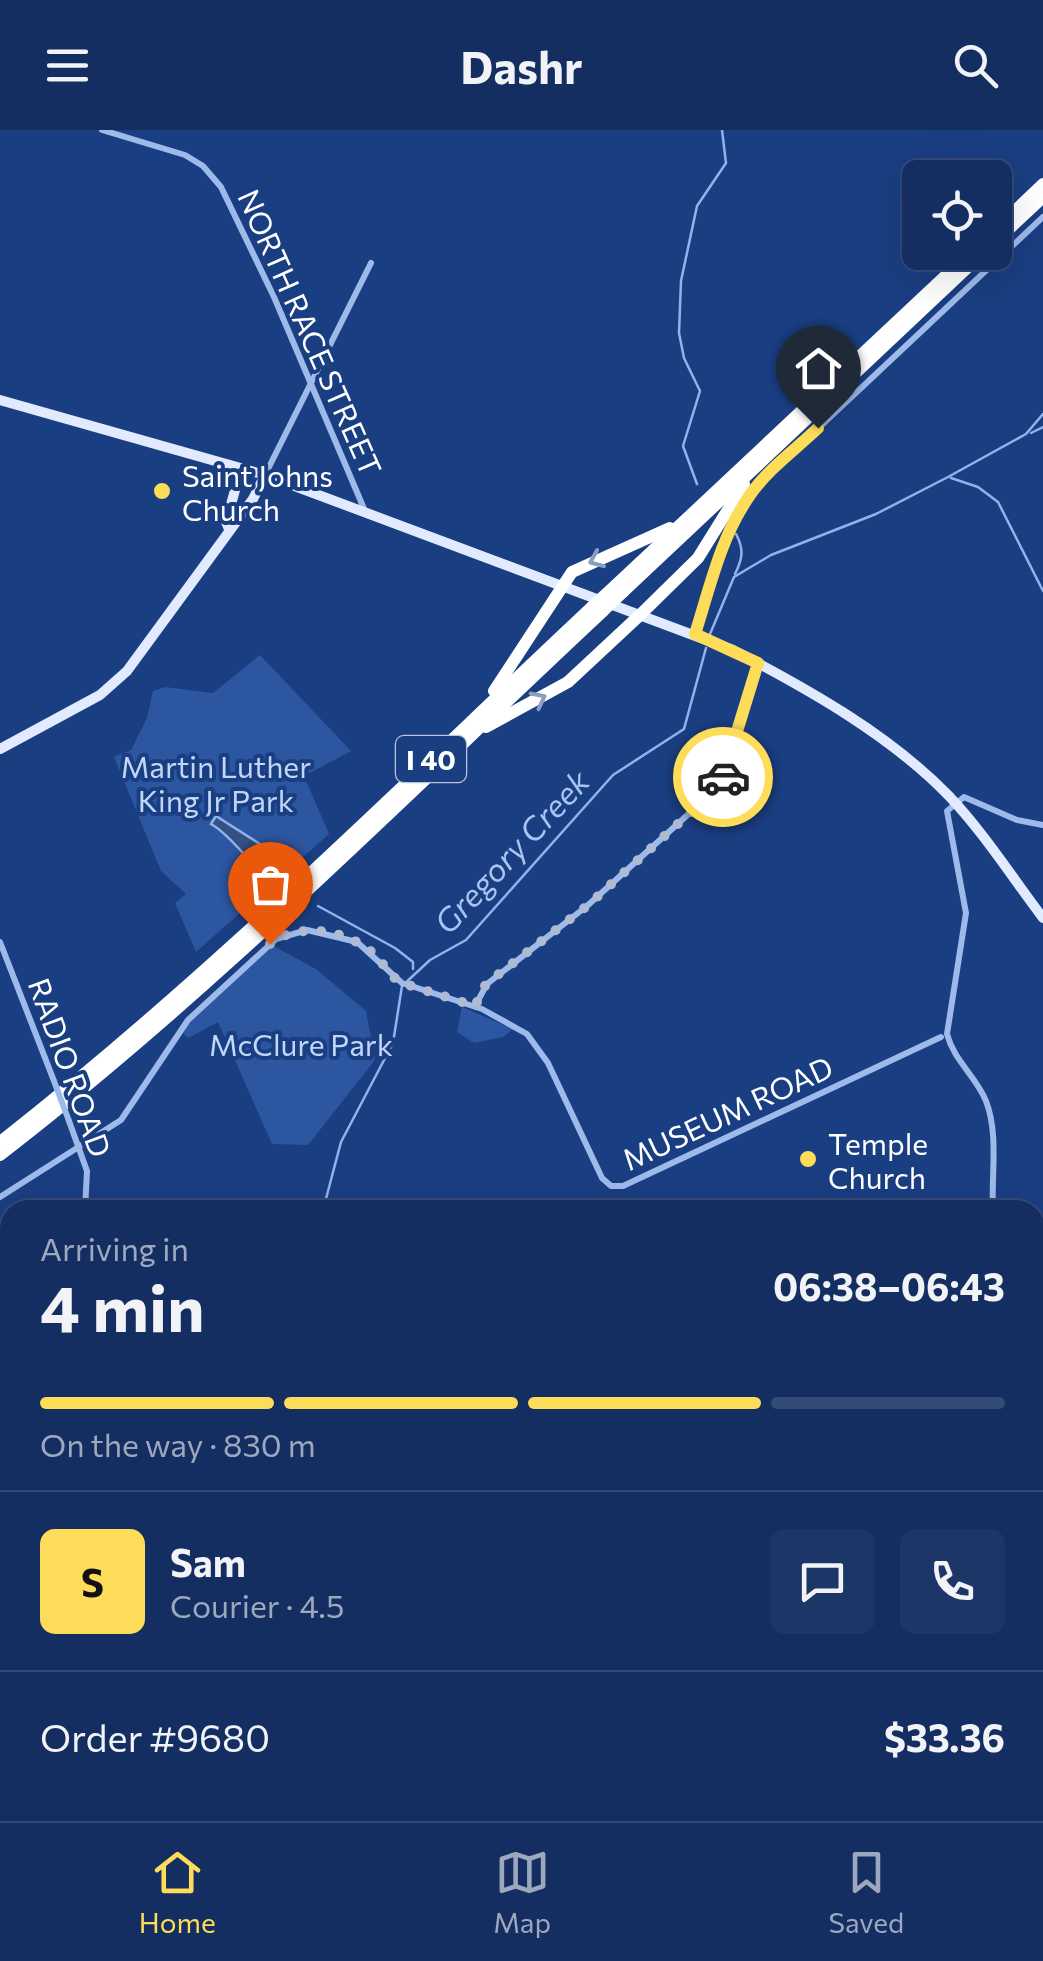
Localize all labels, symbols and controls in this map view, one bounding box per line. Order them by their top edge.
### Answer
icon: menu [40,38,95,93]
text: Dashr [460,38,583,93]
icon: search [948,38,1003,93]
map controls [902,160,1012,270]
button: locate [902,160,1012,270]
street label: NORTH RACE STREET [231,183,391,481]
pin [776,326,861,429]
icon: home [791,341,846,396]
place label: Saint Johns Church [182,456,333,527]
marker: Saint Johns Church [151,480,173,502]
one-way arrow [588,548,606,568]
one-way arrow [529,692,547,711]
courier [673,727,773,827]
road number: I 40 [396,736,466,782]
park label: Martin Luther King Jr Park [121,747,311,818]
icon: car [696,750,751,805]
water label: Gregory Creek [425,760,597,941]
pin [228,842,313,945]
icon: bag [243,857,298,912]
street label: RADIO ROAD [22,973,120,1161]
park label: McClure Park [209,1025,393,1062]
street label: MUSEUM ROAD [616,1047,838,1177]
place label: Temple Church [828,1124,928,1195]
marker: Temple Church [797,1148,819,1170]
text: Arriving in [40,1228,189,1268]
text: 06:38–06:43 [773,1262,1005,1309]
text: 4 min [40,1266,205,1345]
text: On the way · 830 m [40,1424,316,1464]
button: chat [770,1529,875,1634]
button: phone [900,1529,1005,1634]
text: Sam [170,1538,246,1585]
text: S [81,1558,104,1605]
text: Courier · 4.5 [170,1585,344,1625]
text: Order #9680 [40,1713,270,1760]
text: $33.36 [884,1713,1005,1760]
tab: Home [139,1845,216,1939]
tab: Map [493,1845,551,1939]
tab: Saved [829,1845,904,1939]

